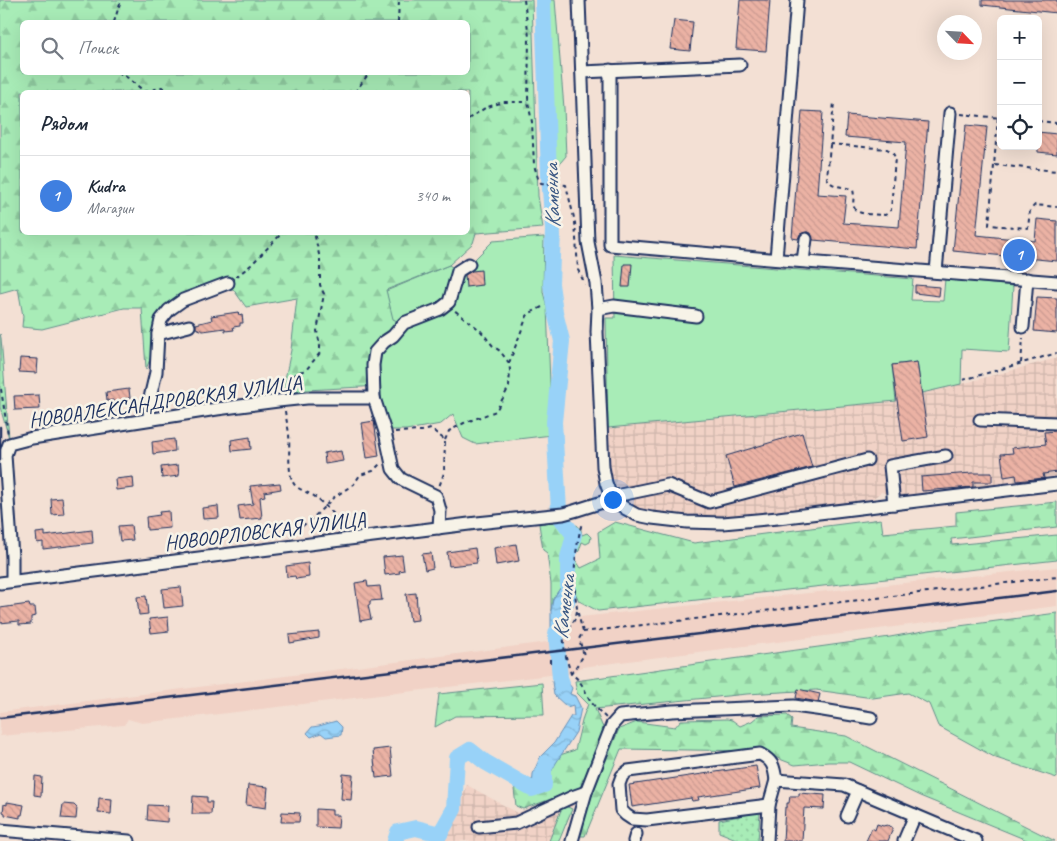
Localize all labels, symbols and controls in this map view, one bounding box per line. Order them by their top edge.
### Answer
north arrow [937,15,982,60]
map controls [997,15,1042,150]
button: + [997,15,1042,60]
search box [20,20,470,75]
icon: search [38,34,66,62]
text: Поиск [78,36,118,60]
button: − [997,60,1042,105]
button: locate [997,105,1042,150]
text: Рядом [40,110,87,136]
water label: Каменка [537,160,567,229]
text: Kudra [87,174,125,198]
text: 1 [52,186,60,206]
text: 340 m [416,186,450,206]
text: Магазин [87,198,134,218]
pin: 1 [1003,236,1035,274]
street label: НОВОАЛЕКСАНДРОВСКАЯ УЛИЦА [27,369,303,433]
your location [600,487,626,513]
street label: НОВООРЛОВСКАЯ УЛИЦА [163,506,368,556]
water label: Каменка [546,571,582,641]

